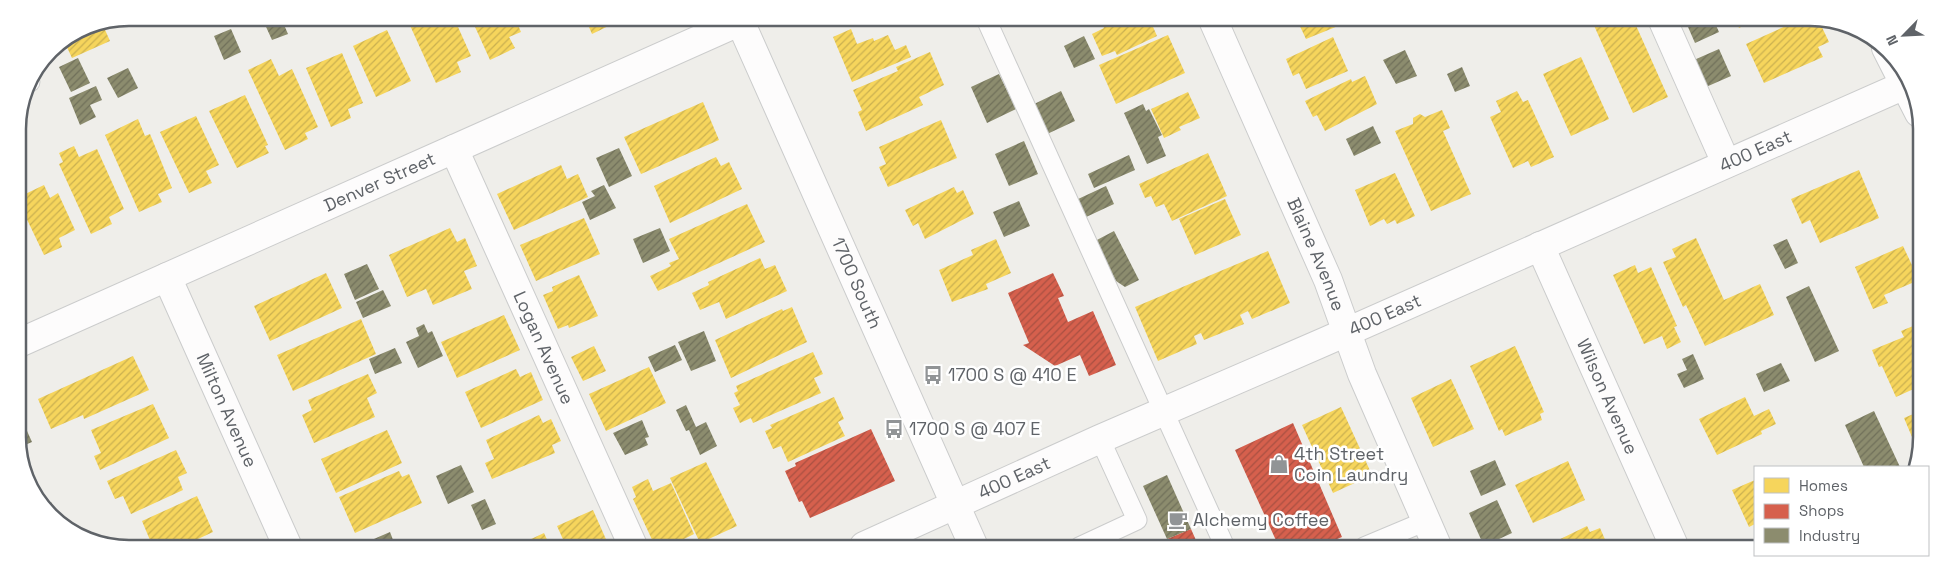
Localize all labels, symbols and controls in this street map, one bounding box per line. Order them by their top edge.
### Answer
north arrow [1879,10,1929,60]
text: N [1882,32,1902,48]
street label: 400 East [1715,125,1795,177]
street label: Denver Street [320,147,439,217]
street label: Blaine Avenue [1282,194,1350,314]
street label: 1700 South [827,233,887,332]
street label: Logan Avenue [509,287,580,408]
street label: 400 East [1345,288,1425,341]
street label: Wilson Avenue [1572,335,1644,458]
street label: Milton Avenue [192,349,263,471]
place label: 1700 S @ 410 E [948,363,1077,386]
bus stop icon: 1700 S @ 410 E [922,364,944,386]
place label: 1700 S @ 407 E [909,417,1040,440]
bus stop icon: 1700 S @ 407 E [883,418,905,440]
place label: 4th Street Coin Laundry [1294,442,1408,486]
street label: 400 East [974,451,1054,504]
shop icon: 4th Street Coin Laundry [1268,453,1290,475]
legend [1754,466,1929,556]
text: Homes [1799,476,1848,495]
text: Shops [1799,501,1844,520]
place label: Alchemy Coffee [1193,508,1329,531]
cafe icon: Alchemy Coffee [1167,509,1189,531]
text: Industry [1799,526,1860,545]

